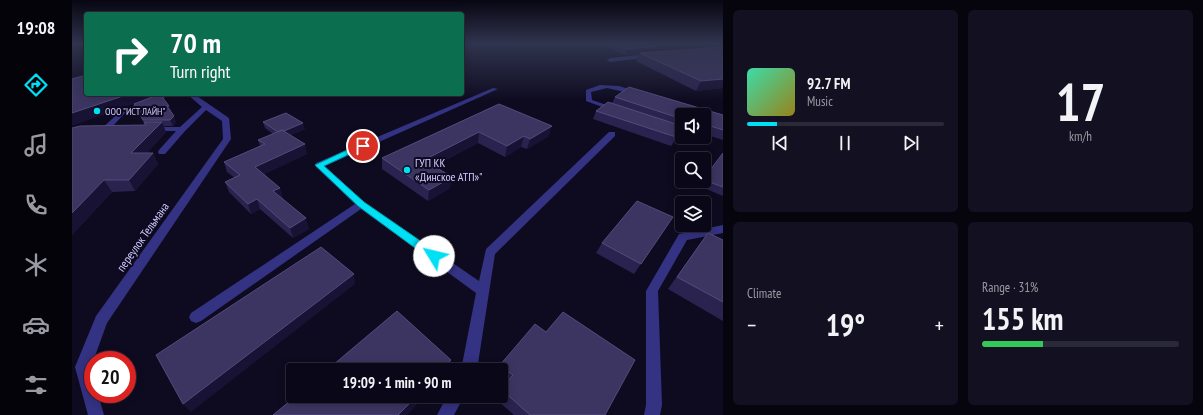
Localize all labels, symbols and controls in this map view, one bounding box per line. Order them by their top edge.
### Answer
text: 19:08 [17,16,55,39]
text: 70 m [170,24,221,61]
icon: right [104,28,156,80]
text: Turn right [170,60,230,83]
text: 17 [1056,68,1105,135]
icon: directions [22,71,50,99]
text: 92.7 FM [807,74,850,93]
text: Music [807,93,833,110]
place label: ООО "ИСТ ЛАЙН" [105,105,165,118]
marker: ООО "ИСТ ЛАЙН" [92,106,102,116]
map controls [675,108,711,232]
button: sound [675,108,711,144]
text: km/h [1069,128,1092,145]
pin [346,129,380,163]
icon: music [22,131,50,159]
icon: previous [769,132,791,154]
icon: pause [834,132,856,154]
icon: next [900,132,922,154]
icon: arrive [352,135,374,157]
button: search [675,152,711,188]
place label: ГУП КК «Динское АТП»" [415,155,483,184]
marker: ГУП КК «Динское АТП»" [402,165,412,175]
icon: phone [22,191,50,219]
button: layers [675,196,711,232]
street label: переулок Тельмана [113,199,172,274]
position arrow [413,235,455,277]
icon: climate [22,251,50,279]
text: Range · 31% [982,279,1038,296]
text: Climate [747,285,781,302]
text: 155 km [982,299,1063,338]
text: 19° [826,305,865,344]
icon: car [22,311,50,339]
text: − [747,311,756,339]
text: + [935,311,944,339]
speed limit sign: 20 [84,351,136,403]
icon: filters [22,371,50,399]
text: 19:09 · 1 min · 90 m [343,373,451,392]

